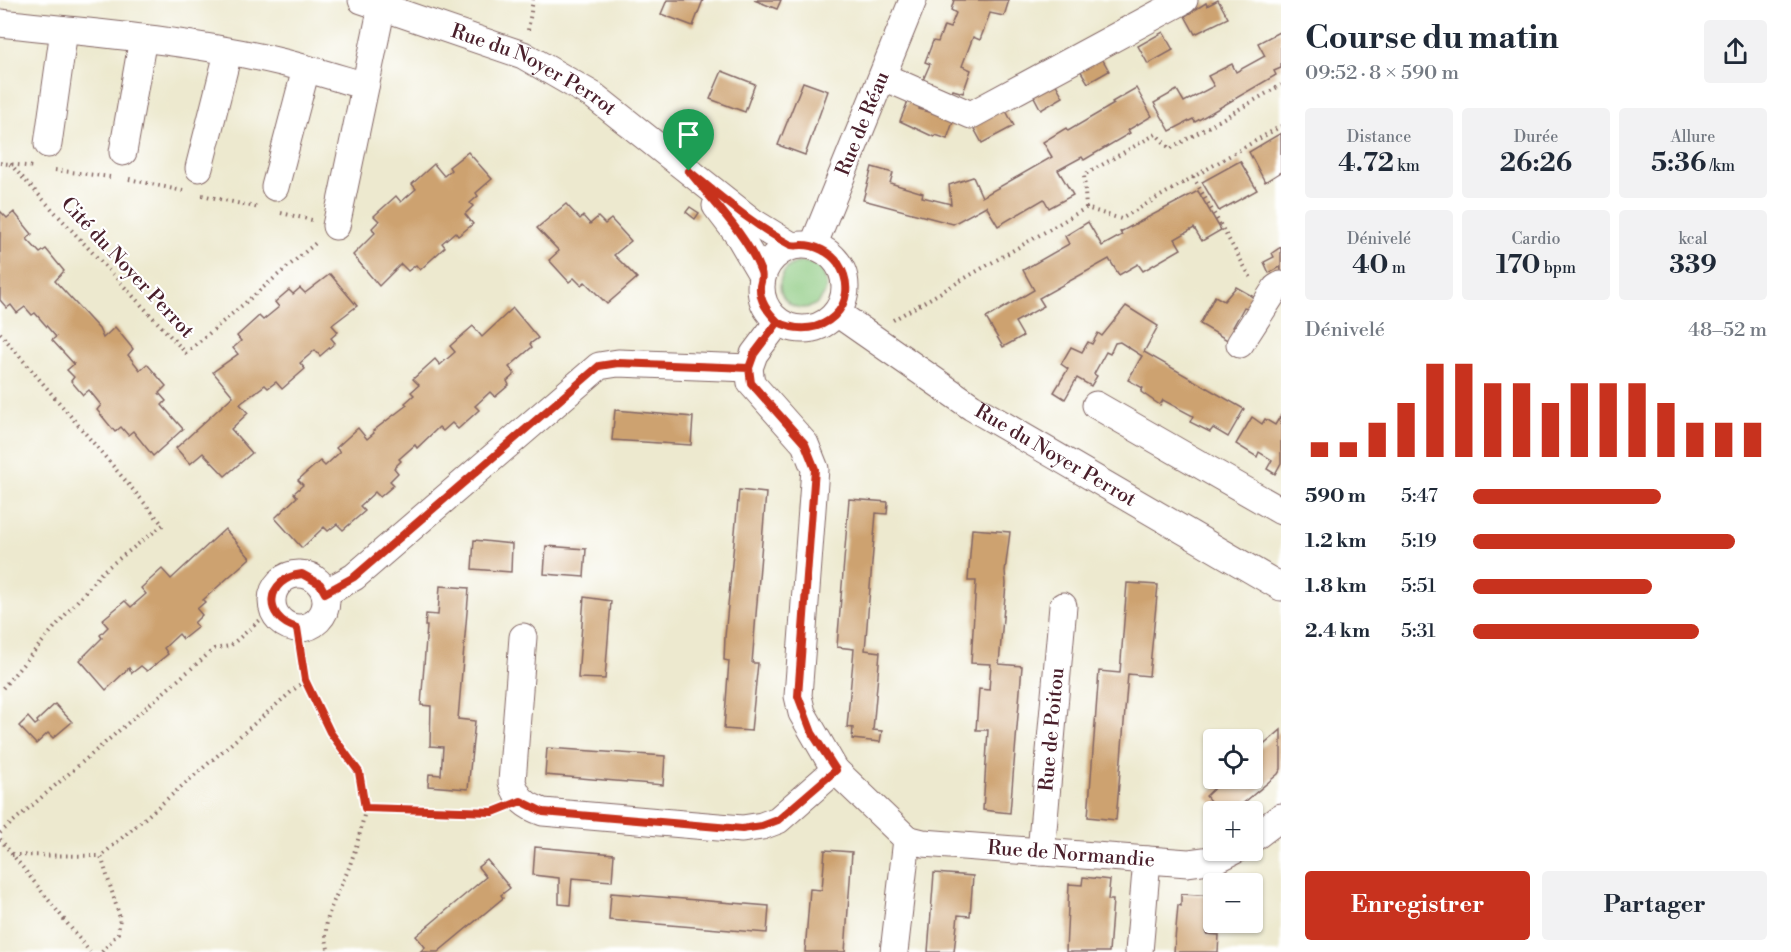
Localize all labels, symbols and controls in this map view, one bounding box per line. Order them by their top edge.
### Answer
text: Course du matin [1305,18,1559,59]
street label: Rue du Noyer Perrot [448,19,621,121]
button: share [1704,20,1767,83]
text: 09:52 · 8 × 590 m [1305,61,1459,86]
street label: Rue de Réau [830,67,895,180]
pin [663,109,714,171]
icon: arrive [672,118,705,151]
text: Distance [1347,127,1411,147]
text: Durée [1514,127,1558,147]
text: Allure [1671,127,1715,147]
text: 4.72 [1338,147,1394,179]
text: 26:26 [1500,147,1572,179]
text: 5:36 [1651,147,1706,179]
text: km [1394,156,1420,176]
text: /km [1706,156,1735,176]
street label: Cité du Noyer Perrot [55,192,199,344]
text: Dénivelé [1347,229,1411,249]
text: Cardio [1511,229,1561,249]
text: kcal [1678,229,1708,249]
text: 40 [1352,249,1389,281]
text: 170 [1496,249,1540,281]
text: 339 [1669,249,1717,281]
text: m [1389,258,1406,278]
text: bpm [1540,258,1576,278]
text: Dénivelé [1305,318,1385,343]
text: 48–52 m [1688,318,1767,343]
street label: Rue du Noyer Perrot [970,399,1140,512]
text: 590 m [1305,484,1366,509]
text: 5:47 [1401,484,1438,509]
text: 1.2 km [1305,529,1367,554]
text: 5:19 [1401,529,1437,554]
text: 1.8 km [1305,574,1367,599]
text: 5:51 [1401,574,1436,599]
text: 2.4 km [1305,619,1370,644]
text: 5:31 [1401,619,1436,644]
street label: Rue de Poitou [1034,666,1070,793]
map controls [1203,729,1263,933]
button: locate [1203,729,1263,789]
button: + [1203,801,1263,861]
street label: Rue de Normandie [987,835,1156,873]
button: Enregistrer [1305,871,1530,940]
button: Partager [1542,871,1767,940]
button: − [1203,873,1263,933]

